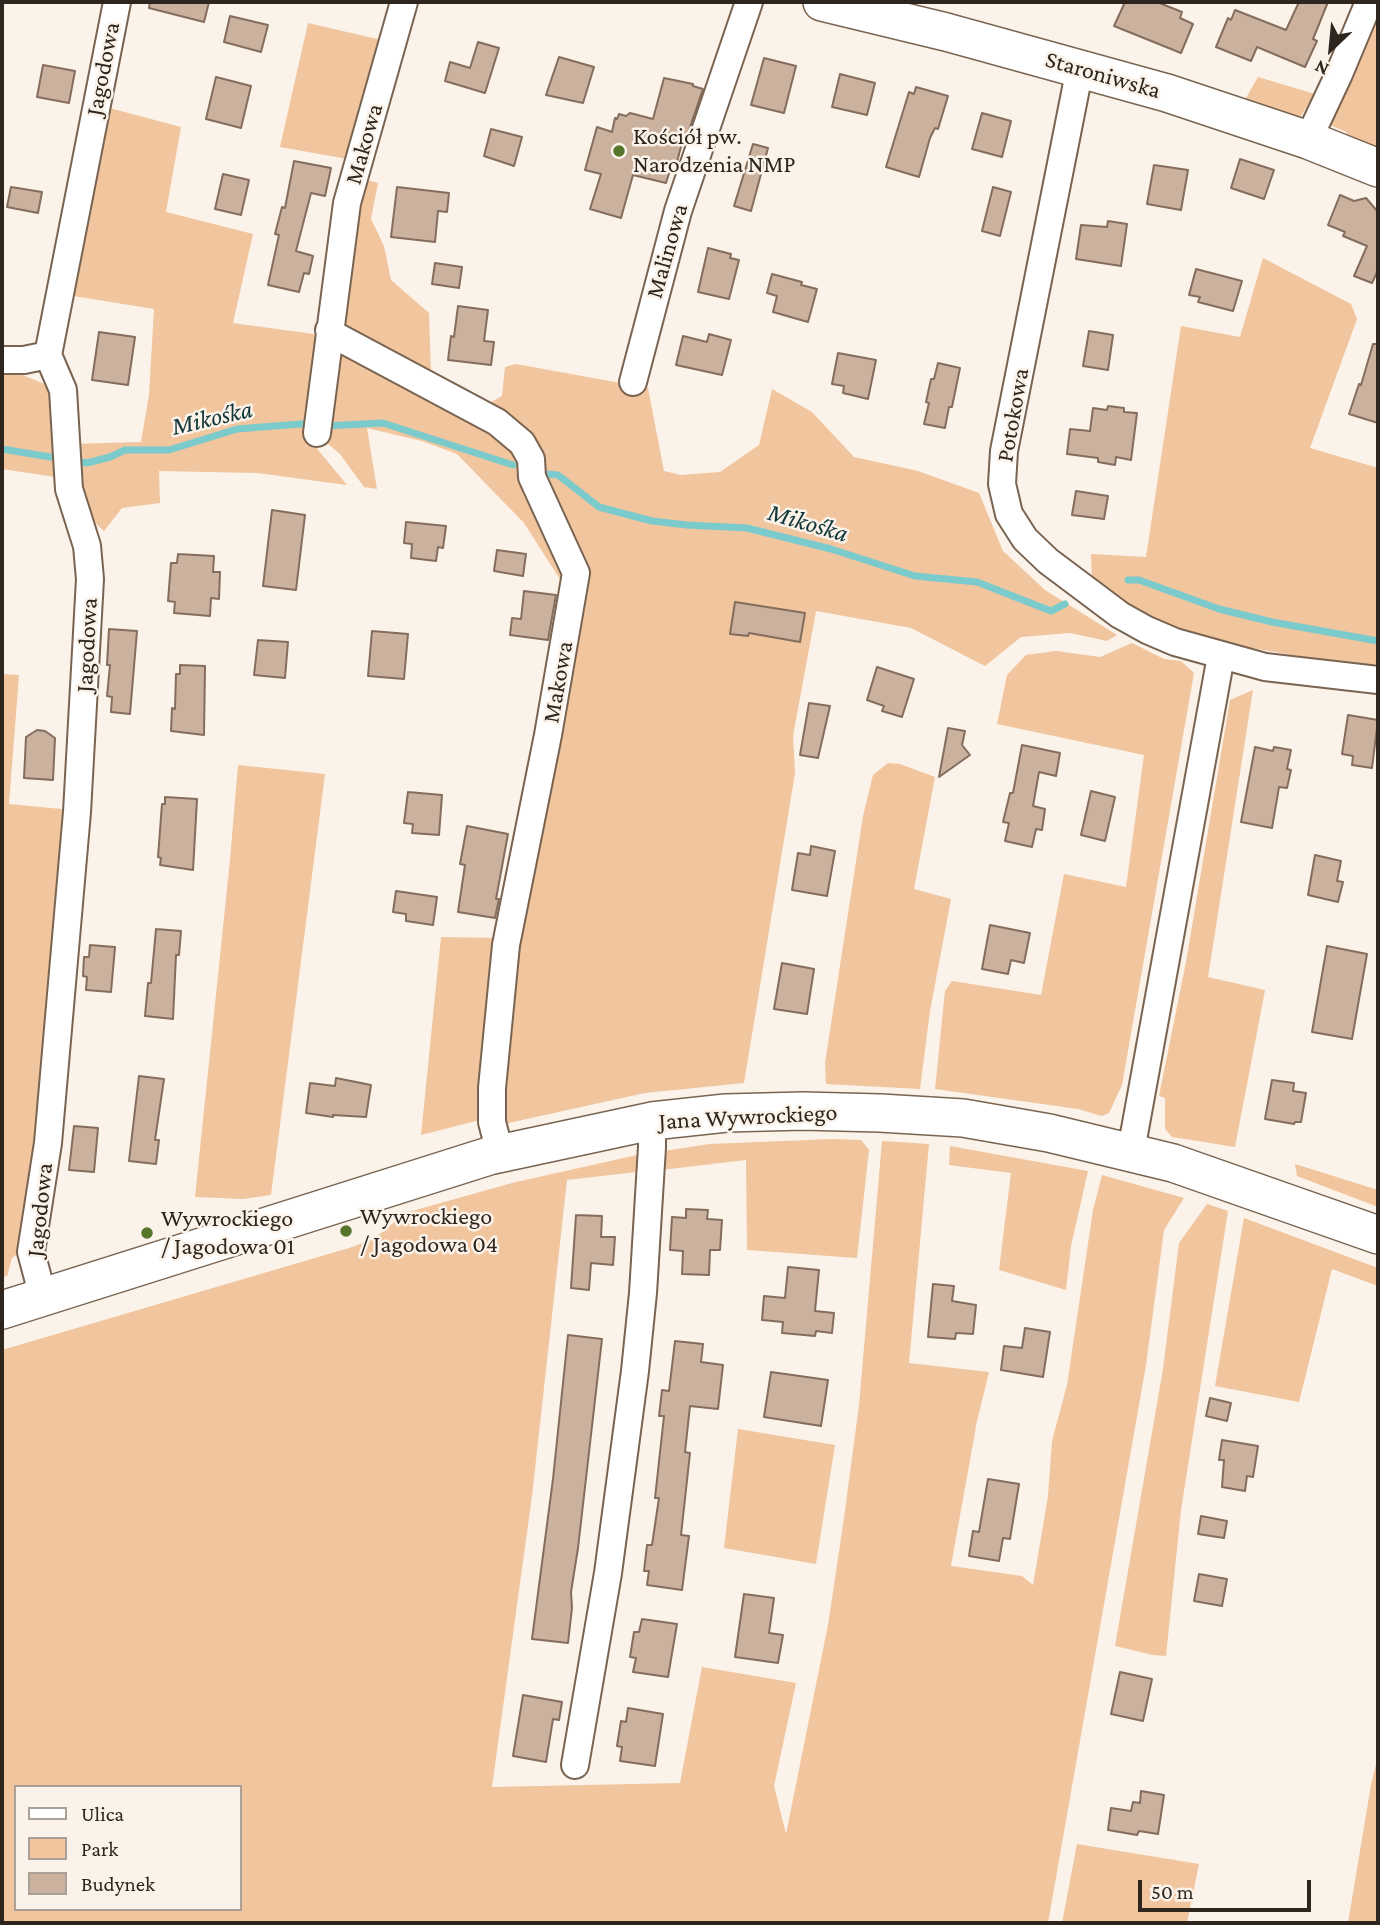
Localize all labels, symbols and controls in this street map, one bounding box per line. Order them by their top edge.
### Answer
north arrow [1296,14,1366,84]
street label: Jagodowa [80,20,126,118]
street label: Staroniwska [1042,45,1164,105]
text: N [1311,56,1332,81]
street label: Makowa [339,100,389,188]
place label: Kościół pw. Narodzenia NMP [633,123,796,179]
marker: Kościół pw. Narodzenia NMP [611,143,627,159]
street label: Malinowa [640,200,694,302]
street label: Potokowa [991,366,1035,464]
water label: Mikośka [168,394,256,442]
water label: Mikośka [764,497,852,549]
street label: Jagodowa [70,597,104,693]
street label: Makowa [537,639,579,725]
street label: Jana Wywrockiego [658,1098,838,1136]
street label: Jagodowa [21,1161,59,1259]
place label: Wywrockiego / Jagodowa 04 [360,1203,498,1259]
place label: Wywrockiego / Jagodowa 01 [161,1205,295,1261]
marker: Wywrockiego / Jagodowa 04 [338,1223,354,1239]
marker: Wywrockiego / Jagodowa 01 [139,1225,155,1241]
legend [14,1785,242,1911]
text: Ulica [81,1802,124,1826]
text: Park [81,1837,118,1861]
scale bar [1142,1866,1315,1910]
text: Budynek [81,1872,155,1896]
text: 50 m [1151,1880,1194,1904]

